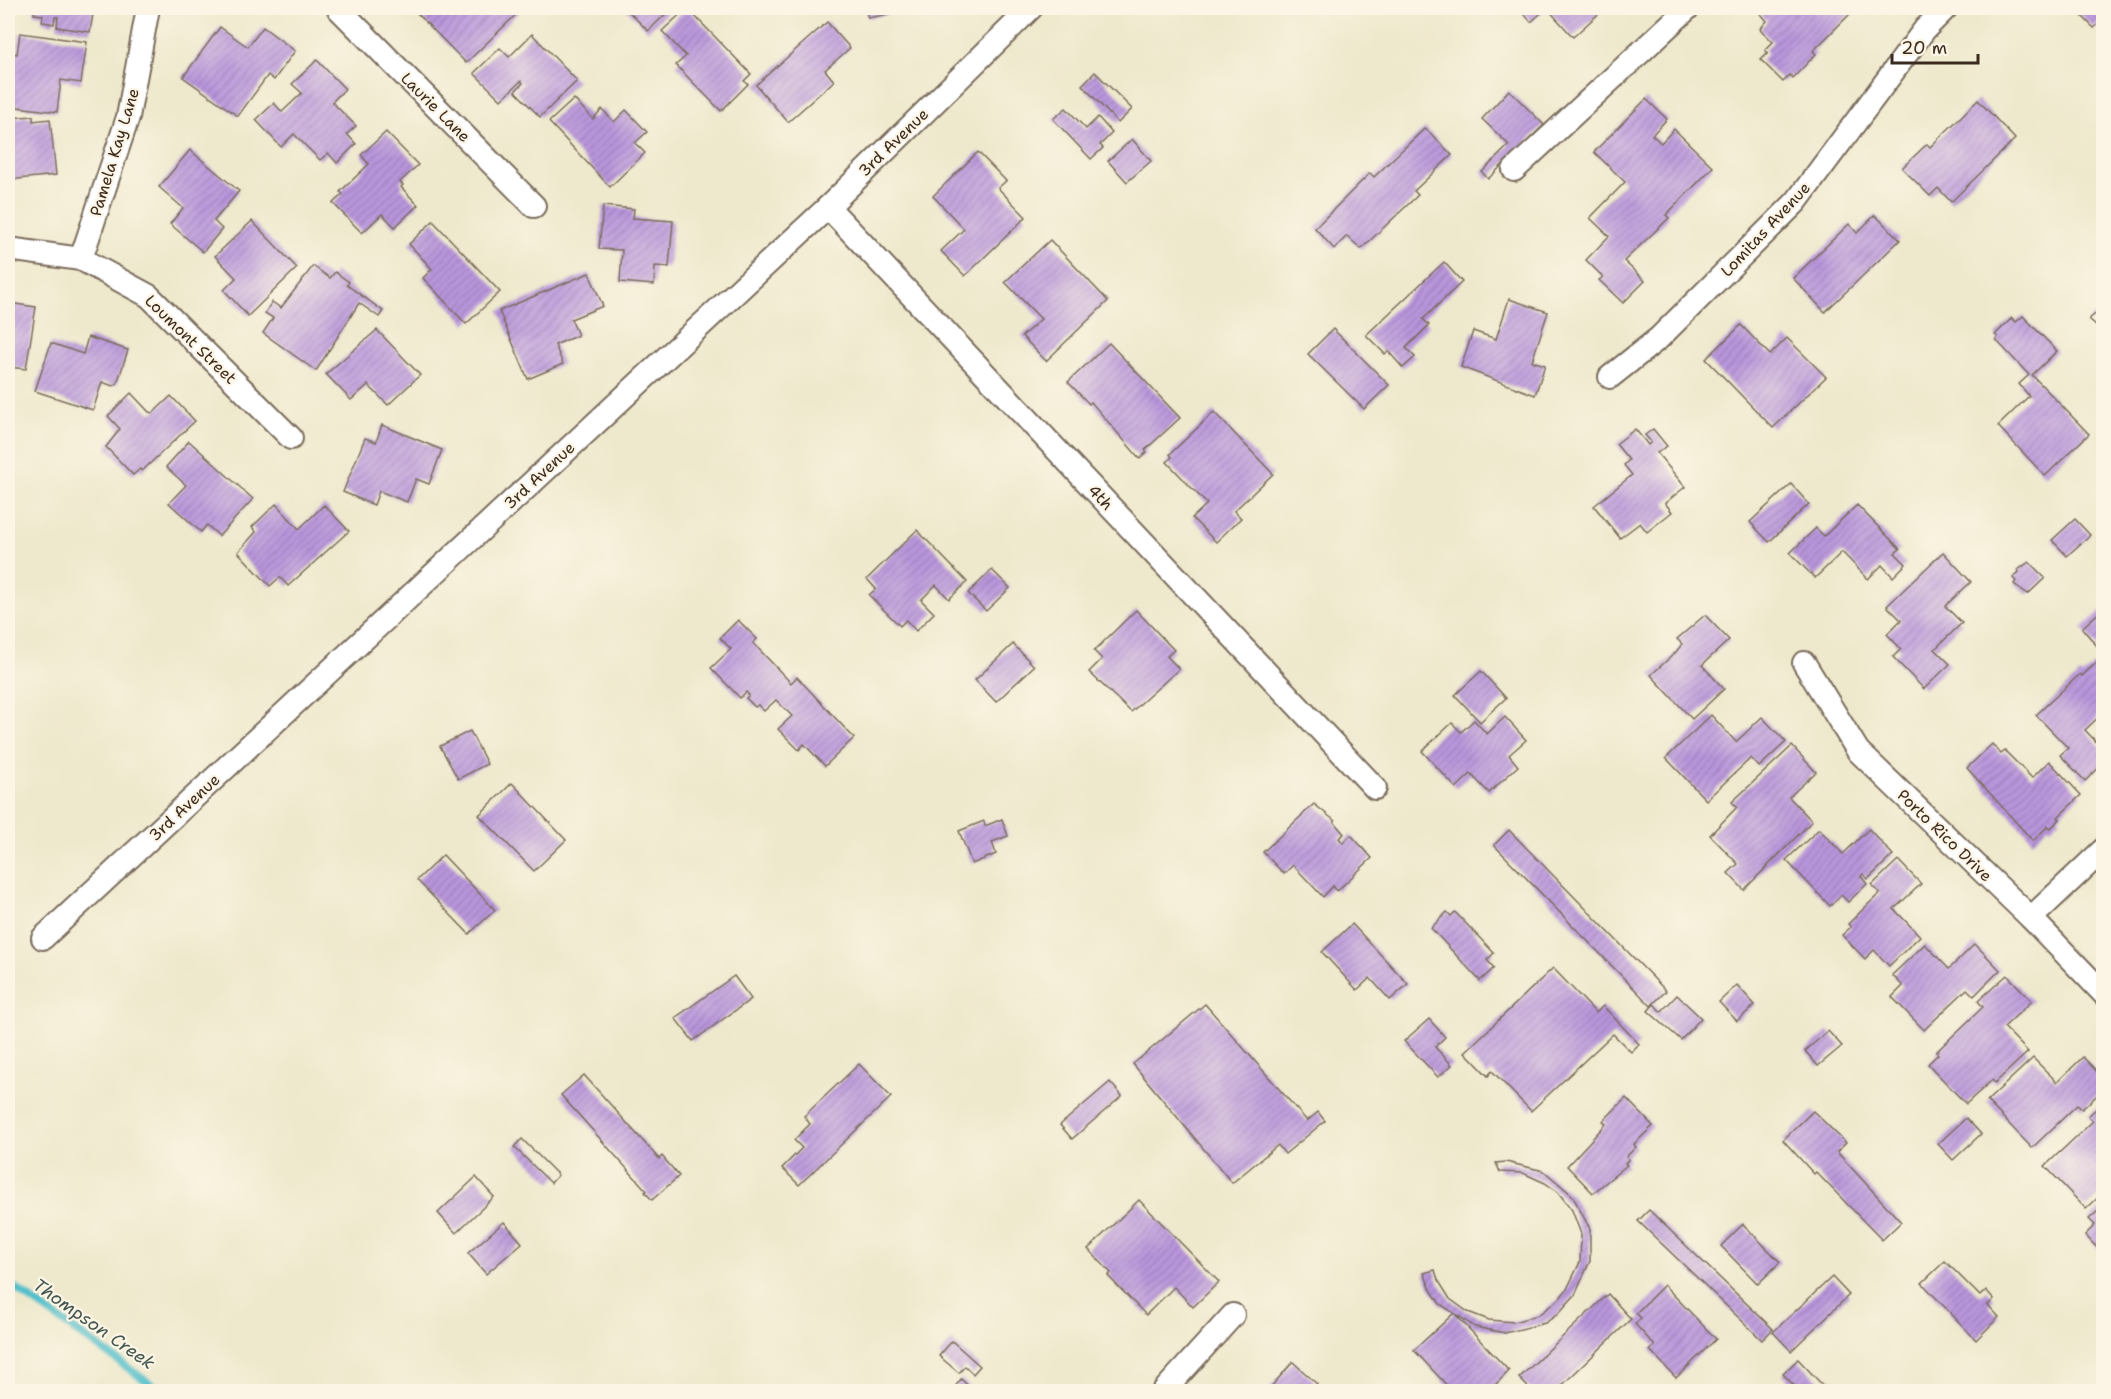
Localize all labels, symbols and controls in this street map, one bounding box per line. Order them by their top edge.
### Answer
scale bar [1892,27,1978,65]
text: 20 m [1901,36,1947,60]
street label: Laurie Lane [396,68,475,147]
street label: Pamela Kay Lane [85,86,144,219]
street label: 3rd Avenue [854,104,933,181]
street label: Lomitas Avenue [1716,177,1815,281]
street label: Loumont Street [140,290,241,389]
street label: 3rd Avenue [499,437,579,514]
street label: 4th [1083,480,1118,515]
street label: 3rd Avenue [144,769,224,846]
street label: Porto Rico Drive [1893,785,1997,886]
water label: Thompson Creek [28,1273,160,1375]

